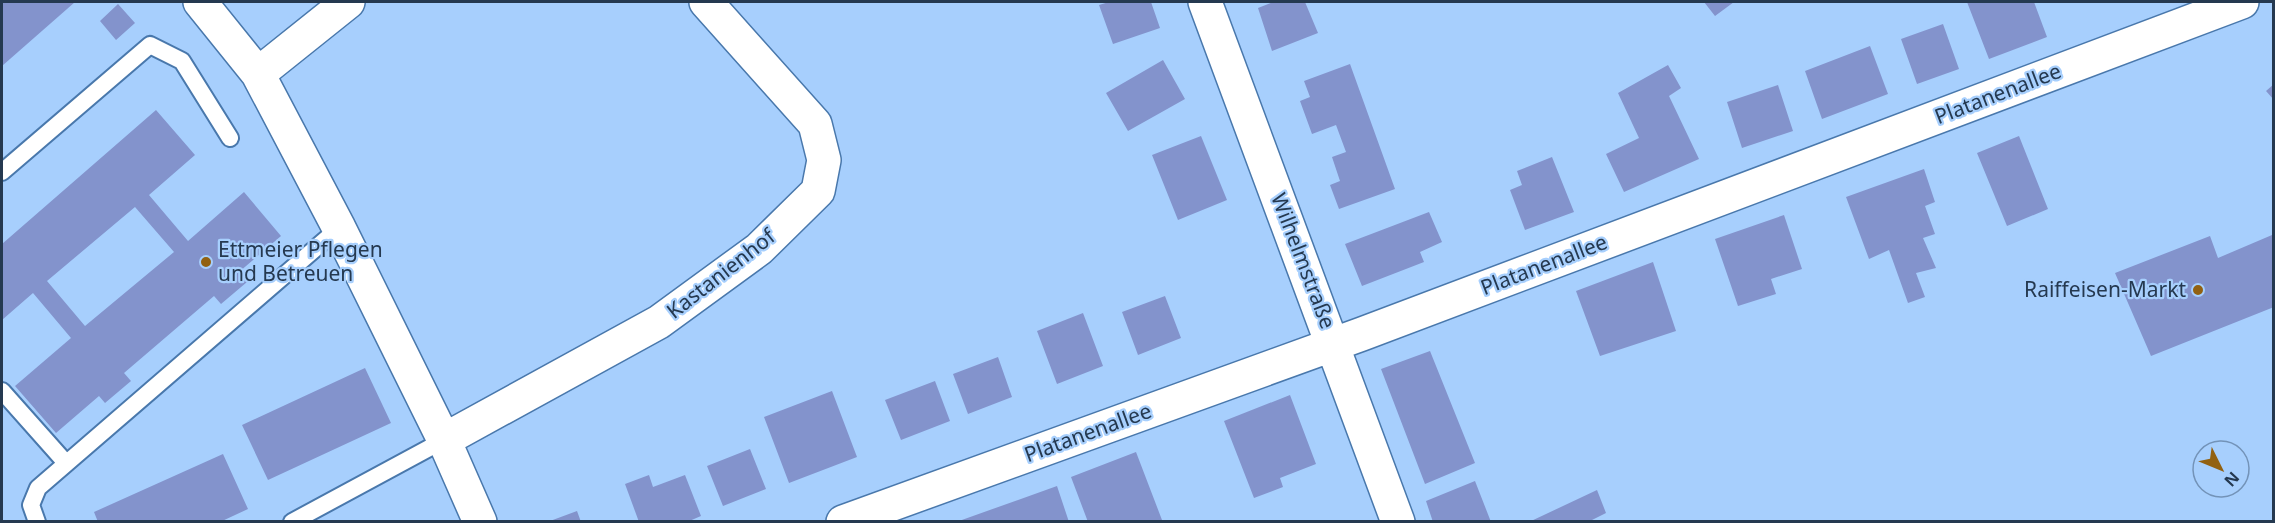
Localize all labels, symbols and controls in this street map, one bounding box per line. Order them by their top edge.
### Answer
street label: Platanenallee [1930,56,2065,130]
street label: Wilhelmstraße [1265,189,1343,332]
street label: Kastanienhof [660,221,782,324]
street label: Platanenallee [1476,227,1611,301]
place label: Ettmeier Pflegen und Betreuen [218,235,383,287]
marker: Ettmeier Pflegen und Betreuen [199,255,213,269]
place label: Raiffeisen-Markt [2024,275,2186,303]
marker: Raiffeisen-Markt [2191,283,2205,297]
street label: Platanenallee [1020,396,1155,468]
north arrow [2191,439,2251,499]
text: N [2219,467,2244,491]

